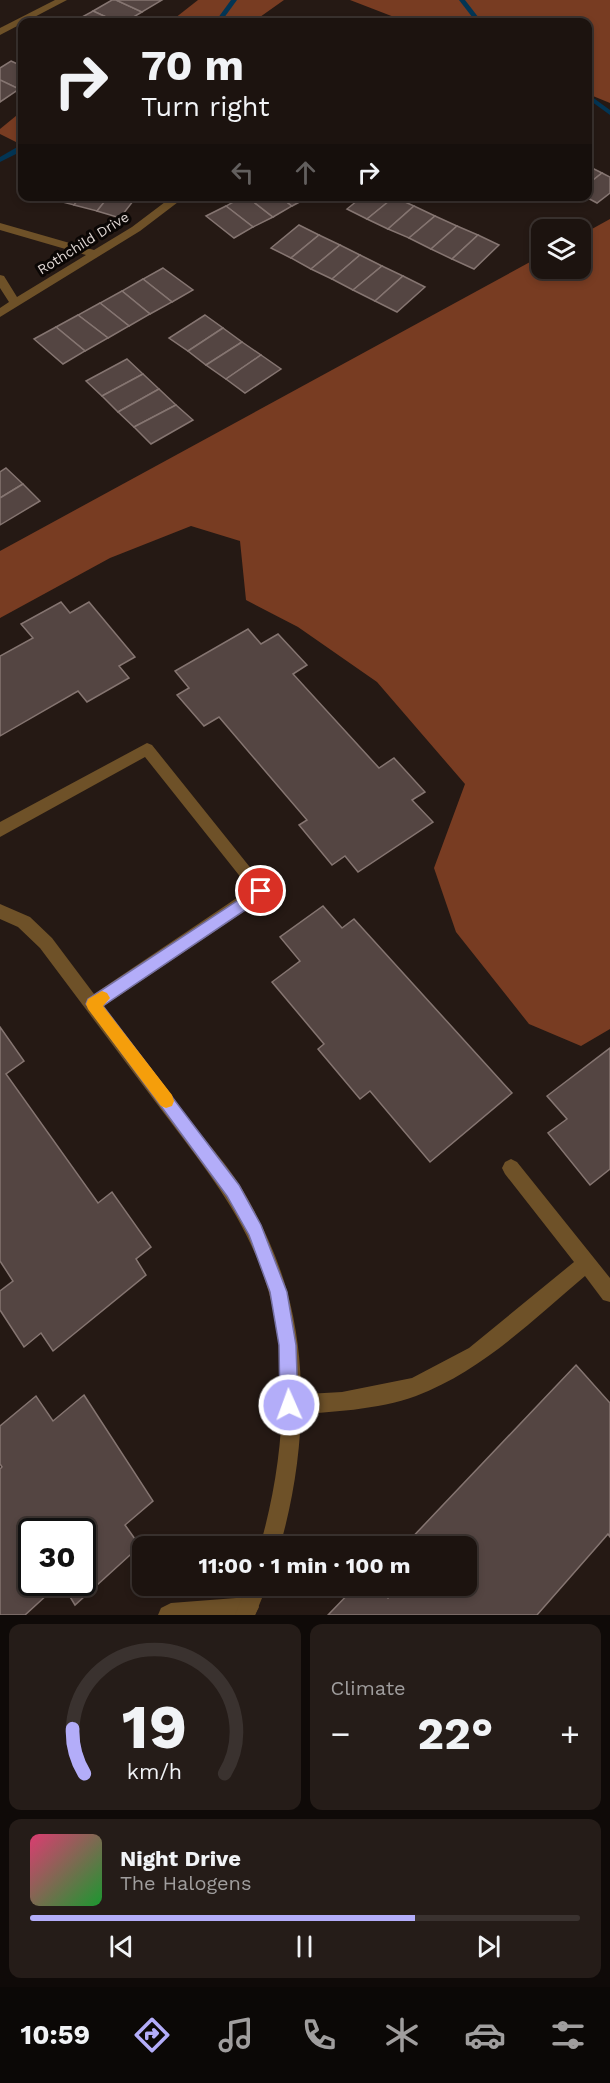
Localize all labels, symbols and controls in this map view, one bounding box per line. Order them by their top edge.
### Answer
text: 70 m [141,41,244,90]
icon: right [42,42,120,120]
text: Turn right [141,91,270,123]
icon: left [226,156,259,189]
icon: ahead [289,156,322,189]
icon: right [352,156,385,189]
street label: Rothchild Drive [34,208,132,278]
map controls [531,219,591,279]
button: layers [531,219,591,279]
pin [235,865,286,916]
icon: arrive [244,874,277,907]
position arrow [257,1373,321,1437]
speed limit sign: 30 [18,1518,96,1596]
text: 11:00 · 1 min · 100 m [198,1553,411,1578]
text: Climate [331,1676,406,1700]
text: 19 [122,1690,187,1763]
text: 22° [417,1707,493,1760]
text: − [331,1714,350,1753]
text: + [560,1714,580,1753]
text: km/h [127,1759,182,1784]
text: Night Drive [120,1846,241,1871]
text: The Halogens [120,1871,252,1895]
icon: previous [105,1930,138,1963]
icon: pause [288,1930,321,1963]
icon: next [472,1930,505,1963]
icon: directions [131,2014,173,2056]
icon: music [215,2014,257,2056]
icon: phone [298,2014,340,2056]
icon: climate [381,2014,423,2056]
icon: car [464,2014,506,2056]
icon: filters [547,2014,589,2056]
text: 10:59 [21,2019,90,2051]

